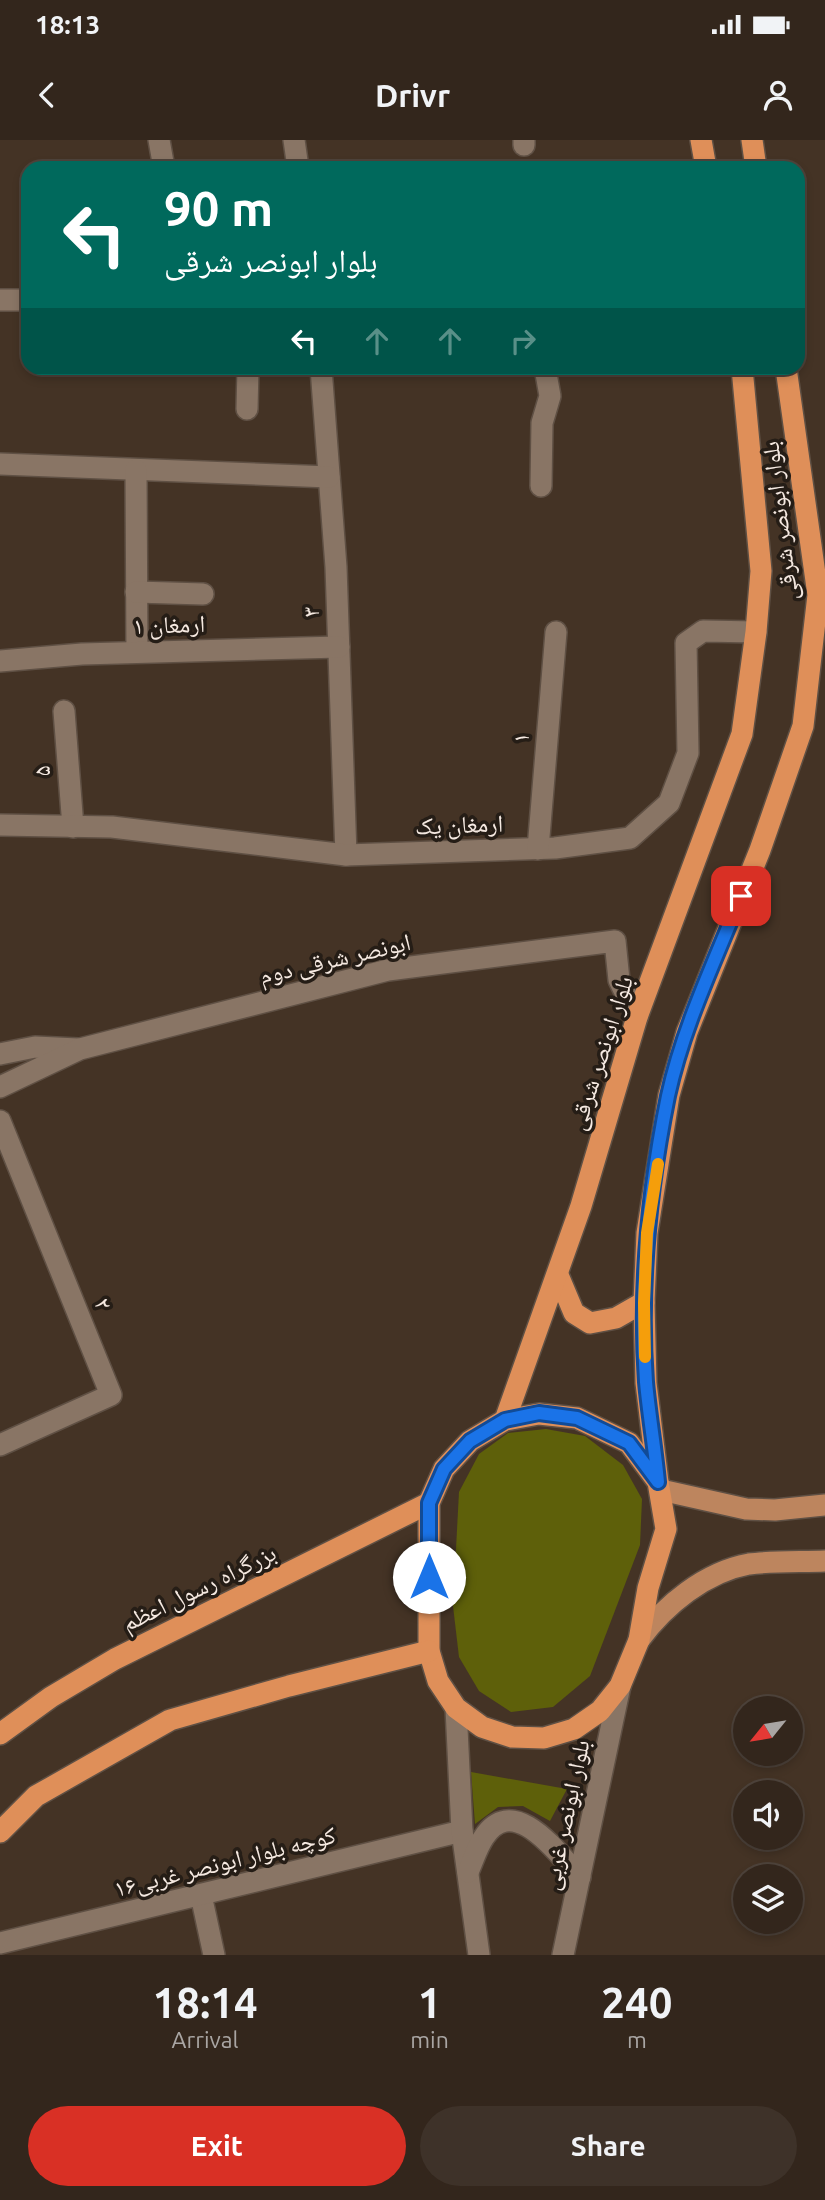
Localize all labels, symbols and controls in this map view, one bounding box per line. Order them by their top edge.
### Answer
text: 18:13 [35,10,100,39]
icon: back [28,76,66,114]
icon: person [759,76,797,114]
text: Drivr [375,77,450,113]
text: 90 m [164,180,273,235]
icon: left [49,189,140,280]
text: بلوار ابونصر شرقی [164,242,378,278]
icon: left [285,322,323,360]
icon: ahead [358,322,396,360]
icon: ahead [431,322,469,360]
icon: right [504,322,542,360]
street label: بلوار ابونصر شرقی [756,440,804,602]
street label: ۳ [297,606,324,618]
street label: ارمغان ۱ [132,610,206,640]
street label: ۱ [507,732,534,744]
street label: ۵ [28,764,55,778]
street label: ارمغان یک [414,809,504,841]
pin [711,866,771,926]
icon: arrive [722,877,760,915]
street label: ابونصر شرقی دوم [257,928,414,992]
street label: بلوار ابونصر شرقی [563,972,639,1134]
street label: ۲ [89,1294,118,1314]
street label: بزرگراه رسول اعظم [117,1539,281,1639]
position arrow [392,1540,466,1614]
north arrow [733,1696,803,1766]
map controls [733,1696,803,1934]
street label: بلوار ابونصر غربی [536,1737,596,1893]
button: sound [733,1780,803,1850]
street label: کوچه بلوار ابونصر غربی۱۶ [111,1821,339,1903]
button: layers [733,1864,803,1934]
text: 18:14 [153,1979,258,2026]
text: 1 [418,1979,441,2026]
text: 240 [601,1979,672,2026]
text: Arrival [172,2027,239,2052]
text: min [410,2027,449,2052]
text: m [627,2027,647,2052]
button: Exit [28,2106,406,2186]
button: Share [420,2106,797,2186]

